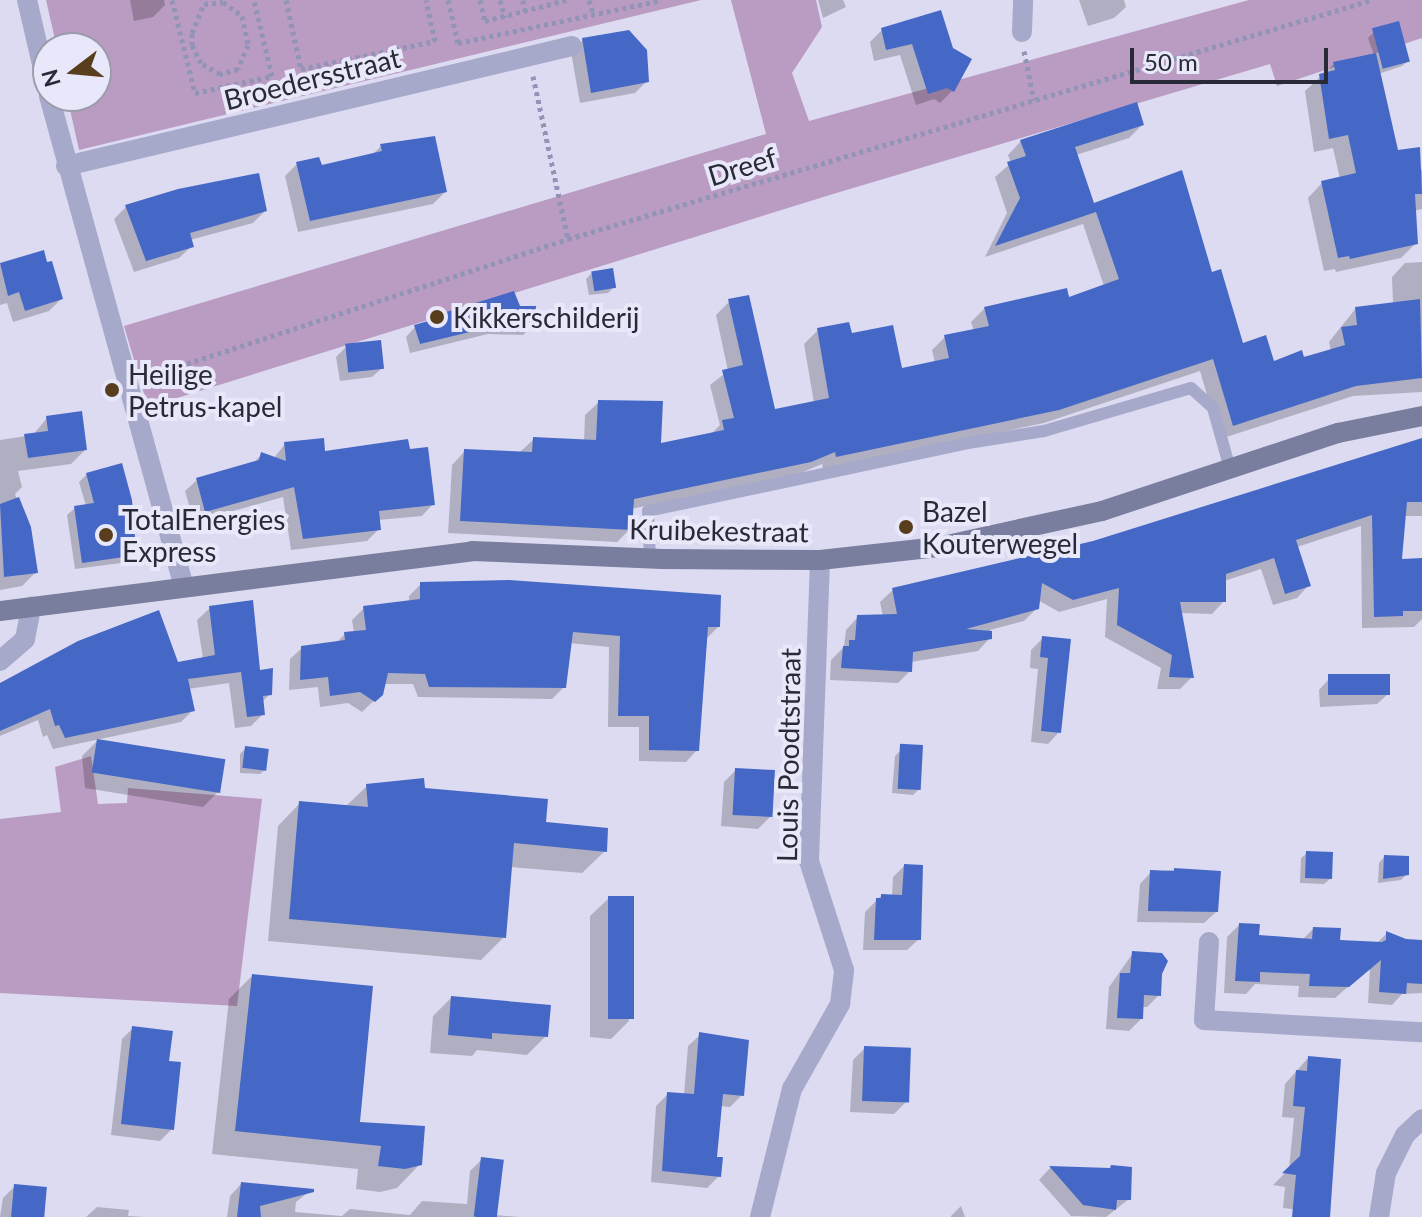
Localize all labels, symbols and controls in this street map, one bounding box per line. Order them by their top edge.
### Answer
north arrow [32,32,112,112]
scale bar [1134,32,1332,82]
street label: Broedersstraat [220,40,404,116]
text: 50 m [1144,47,1198,76]
text: N [35,66,66,90]
street label: Dreef [704,140,780,192]
place label: Kikkerschilderij [453,300,639,334]
marker: Kikkerschilderij [428,308,446,326]
place label: Heilige Petrus-kapel [128,357,282,423]
marker: Heilige Petrus-kapel [103,381,121,399]
place label: Bazel Kouterwegel [922,494,1078,560]
place label: TotalEnergies Express [122,502,285,568]
street label: Kruibekestraat [629,512,809,548]
marker: Bazel Kouterwegel [897,518,915,536]
marker: TotalEnergies Express [97,526,115,544]
street label: Louis Poodtstraat [769,648,807,862]

